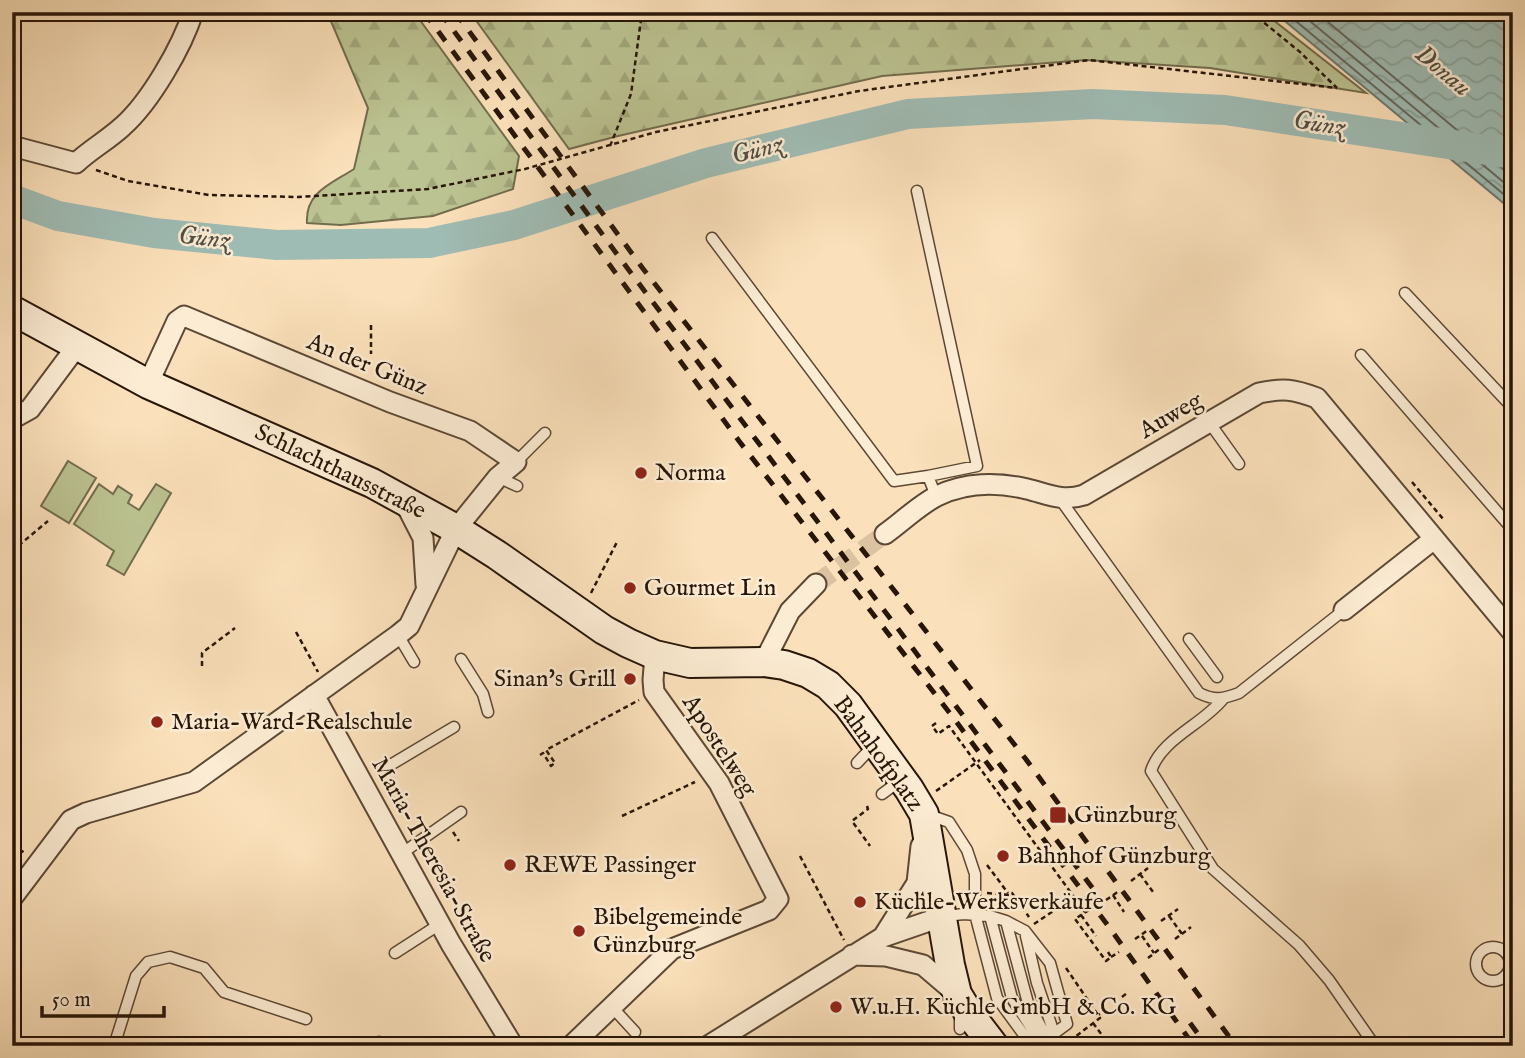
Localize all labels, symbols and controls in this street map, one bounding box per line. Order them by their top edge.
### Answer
water label: Donau [1408,38,1478,104]
water label: Günz [1291,104,1350,145]
water label: Günz [728,127,789,172]
water label: Günz [177,219,235,257]
street label: An der Günz [301,326,432,403]
street label: Auweg [1133,385,1209,447]
street label: Schlachthausstraße [249,417,431,527]
place label: Norma [655,458,726,489]
marker: Norma [633,465,649,481]
place label: Gourmet Lin [644,573,777,604]
marker: Gourmet Lin [622,580,638,596]
place label: Sinan's Grill [494,664,616,695]
marker: Sinan's Grill [622,671,638,687]
street label: Apostelweg [674,688,764,804]
street label: Bahnhofplatz [826,690,930,818]
place label: Maria-Ward-Realschule [171,707,413,738]
marker: Maria-Ward-Realschule [149,714,165,730]
street label: Maria-Theresia-Straße [364,752,502,968]
place label: Günzburg [1074,800,1177,831]
marker: Günzburg [1048,805,1068,825]
place label: Bahnhof Günzburg [1017,841,1212,872]
marker: Bahnhof Günzburg [995,848,1011,864]
place label: REWE Passinger [524,850,697,881]
marker: REWE Passinger [502,857,518,873]
place label: Küchle-Werksverkäufe [874,887,1104,918]
marker: Küchle-Werksverkäufe [852,894,868,910]
place label: Bibelgemeinde Günzburg [593,902,742,961]
marker: Bibelgemeinde Günzburg [571,923,587,939]
scale bar [42,974,164,1018]
text: 50 m [52,987,91,1014]
place label: W.u.H. Küchle GmbH & Co. KG [850,992,1176,1023]
marker: W.u.H. Küchle GmbH & Co. KG [828,999,844,1015]

